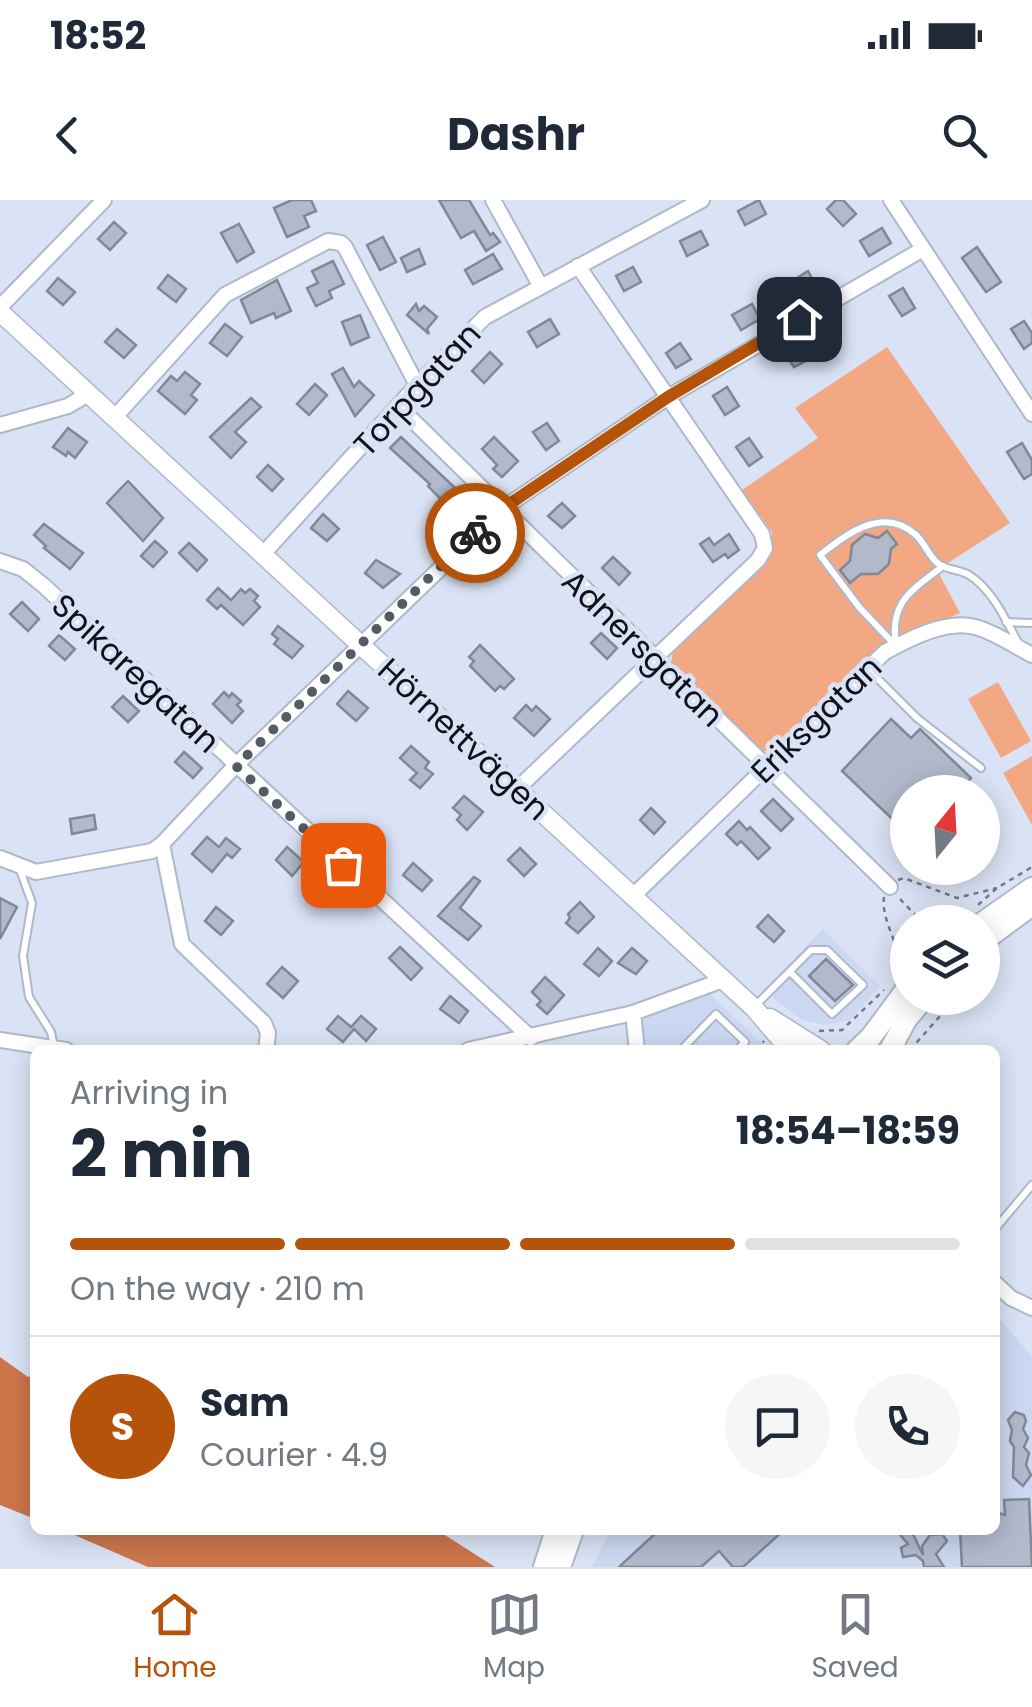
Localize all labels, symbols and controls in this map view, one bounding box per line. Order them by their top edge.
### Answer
text: 18:52 [50,9,146,62]
text: Dashr [447,103,585,166]
icon: back [40,108,95,163]
icon: search [937,108,992,163]
pin [757,277,842,362]
icon: home [772,292,827,347]
street label: Torpgatan [343,312,491,466]
courier [425,483,525,583]
icon: bike [448,506,503,561]
street label: Adnersgatan [552,559,734,737]
street label: Spikaregatan [42,583,230,763]
street label: Eriksgatan [741,645,891,793]
street label: Hörnettvägen [368,648,560,830]
north arrow [890,775,1000,885]
map controls [890,775,1000,1015]
pin [301,823,386,908]
icon: bag [316,838,371,893]
button: layers [890,905,1000,1015]
text: Arriving in [70,1070,228,1115]
text: 18:54–18:59 [736,1104,960,1157]
text: 2 min [70,1109,253,1200]
text: On the way · 210 m [70,1266,365,1311]
button: chat [725,1374,830,1479]
button: phone [855,1374,960,1479]
text: Sam [200,1376,289,1429]
text: S [111,1400,134,1453]
text: Courier · 4.9 [200,1432,388,1477]
tab: Home [133,1587,217,1689]
tab: Map [483,1587,545,1689]
tab: Saved [811,1587,899,1689]

